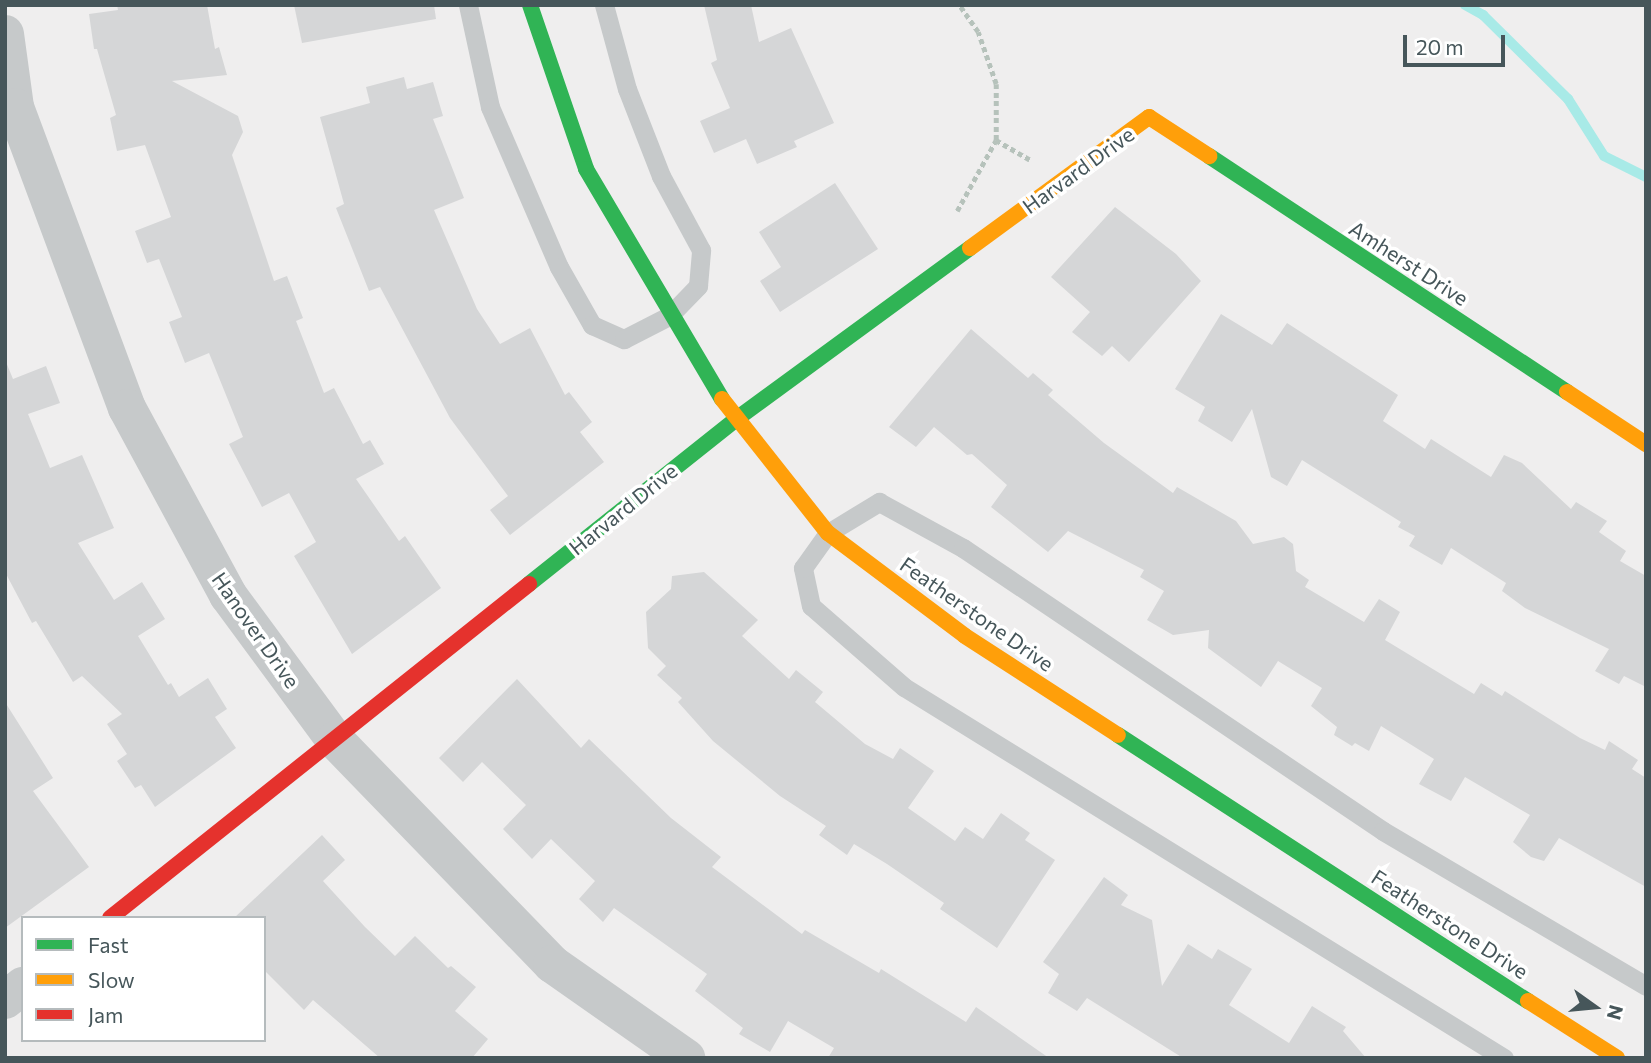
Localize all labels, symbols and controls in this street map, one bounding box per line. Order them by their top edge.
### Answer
scale bar [1406,21,1508,65]
text: 20 m [1416,34,1464,59]
street label: Harvard Drive [1017,121,1139,219]
street label: Amherst Drive [1345,215,1473,311]
street label: Harvard Drive [564,458,682,560]
street label: Featherstone Drive [895,552,1059,676]
street label: Hanover Drive [207,567,305,693]
street label: Featherstone Drive [1367,864,1533,984]
legend [21,916,266,1042]
text: Fast [88,932,129,957]
text: Slow [88,967,135,992]
north arrow [1560,972,1630,1042]
text: Jam [88,1002,123,1027]
text: N [1603,1003,1629,1022]

